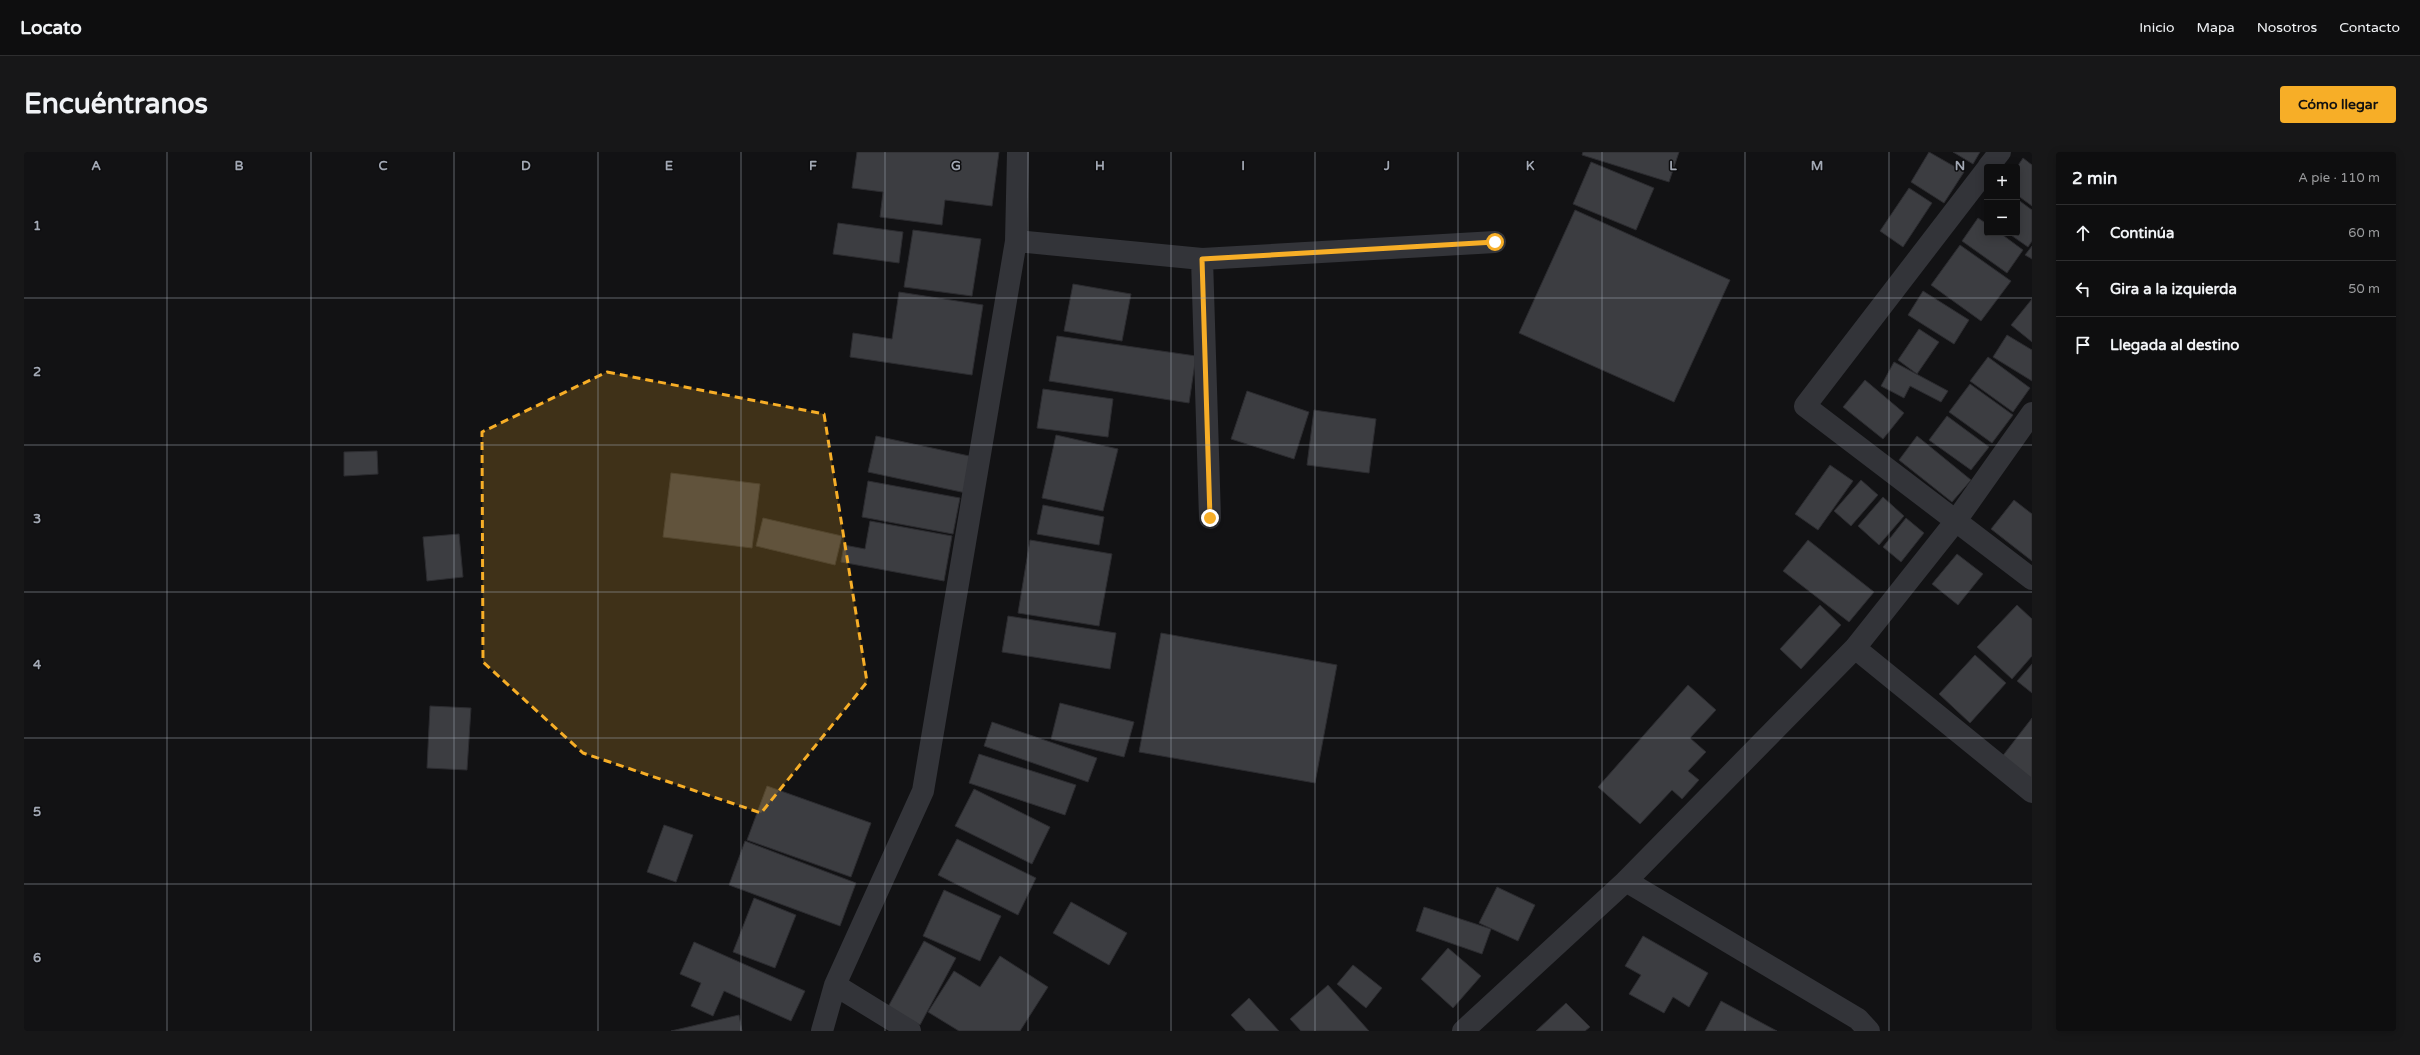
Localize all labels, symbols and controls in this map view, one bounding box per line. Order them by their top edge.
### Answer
text: Locato [20,17,82,39]
text: Inicio [2139,19,2175,36]
text: Mapa [2197,19,2235,36]
text: Nosotros [2257,19,2317,36]
text: Contacto [2339,19,2400,36]
button: Cómo llegar [2280,86,2396,123]
text: Encuéntranos [24,87,208,121]
text: A [91,158,101,174]
text: B [234,158,244,174]
text: C [378,158,388,174]
text: D [521,158,531,174]
text: E [665,158,673,174]
text: F [809,158,817,174]
text: G [951,158,961,174]
text: H [1095,158,1105,174]
text: I [1241,158,1245,174]
text: J [1383,158,1390,174]
text: K [1526,158,1535,174]
text: L [1669,158,1677,174]
text: M [1811,158,1823,174]
text: N [1955,158,1965,174]
map controls [1984,164,2020,236]
button: + [1984,164,2020,200]
text: 2 min [2072,168,2117,189]
text: A pie · 110 m [2298,170,2380,186]
button: − [1984,200,2020,236]
text: 1 [33,218,41,234]
icon: ahead [2072,222,2094,244]
text: Continúa [2110,224,2174,242]
text: 60 m [2348,225,2380,241]
route start [1486,233,1504,251]
icon: left [2072,278,2094,300]
text: Gira a la izquierda [2110,280,2237,298]
text: 50 m [2348,281,2380,297]
icon: arrive [2072,334,2094,356]
text: Llegada al destino [2110,336,2239,354]
text: 2 [33,364,41,380]
route end [1201,509,1219,527]
text: 3 [33,511,41,527]
text: 4 [33,657,42,673]
text: 5 [33,804,41,820]
text: 6 [33,950,41,966]

